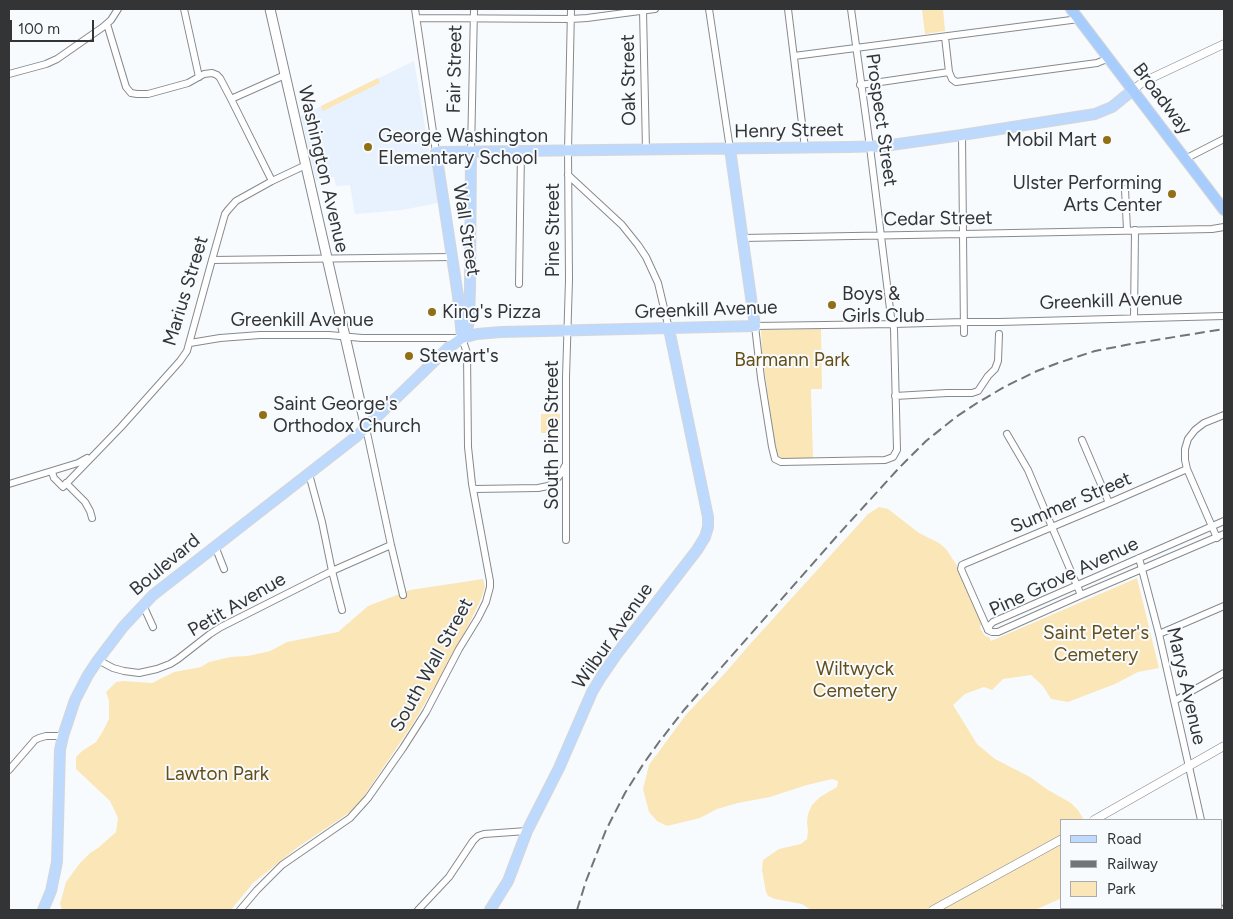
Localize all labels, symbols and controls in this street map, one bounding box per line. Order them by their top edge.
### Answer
scale bar [12,10,96,42]
text: 100 m [18,20,60,38]
street label: Fair Street [443,24,467,114]
street label: Oak Street [617,34,641,126]
street label: Prospect Street [860,52,902,188]
street label: Broadway [1128,59,1196,139]
street label: Washington Avenue [293,83,353,255]
street label: Henry Street [734,119,844,143]
place label: George Washington Elementary School [378,125,548,169]
place label: Mobil Mart [1006,129,1097,151]
marker: Mobil Mart [1101,134,1113,146]
marker: George Washington Elementary School [362,141,374,153]
place label: Ulster Performing Arts Center [1013,172,1162,216]
street label: Wall Street [447,182,485,278]
street label: Pine Street [542,183,564,277]
marker: Ulster Performing Arts Center [1166,188,1178,200]
street label: Cedar Street [883,207,993,231]
street label: Marius Street [158,233,214,349]
place label: Boys & Girls Club [842,283,925,327]
street label: Greenkill Avenue [1039,287,1183,315]
street label: Greenkill Avenue [634,296,778,324]
marker: Boys & Girls Club [826,299,838,311]
place label: King's Pizza [442,301,541,323]
marker: King's Pizza [426,306,438,318]
street label: Greenkill Avenue [230,309,374,331]
place label: Stewart's [419,345,499,367]
park label: Barmann Park [734,349,850,371]
marker: Stewart's [403,350,415,362]
street label: South Pine Street [541,360,563,510]
place label: Saint George's Orthodox Church [273,393,421,437]
marker: Saint George's Orthodox Church [257,409,269,421]
street label: Summer Street [1007,467,1135,539]
street label: Boulevard [125,529,205,601]
street label: Pine Grove Avenue [986,533,1142,621]
street label: Petit Avenue [184,568,290,642]
street label: Wilbur Avenue [568,579,658,693]
street label: South Wall Street [386,594,478,736]
park label: Saint Peter's Cemetery [1043,622,1149,666]
street label: Marys Avenue [1161,625,1211,747]
park label: Wiltwyck Cemetery [813,658,897,702]
park label: Lawton Park [165,763,269,785]
legend [1060,819,1223,909]
text: Road [1107,830,1142,848]
text: Railway [1107,855,1158,873]
text: Park [1107,880,1136,898]

